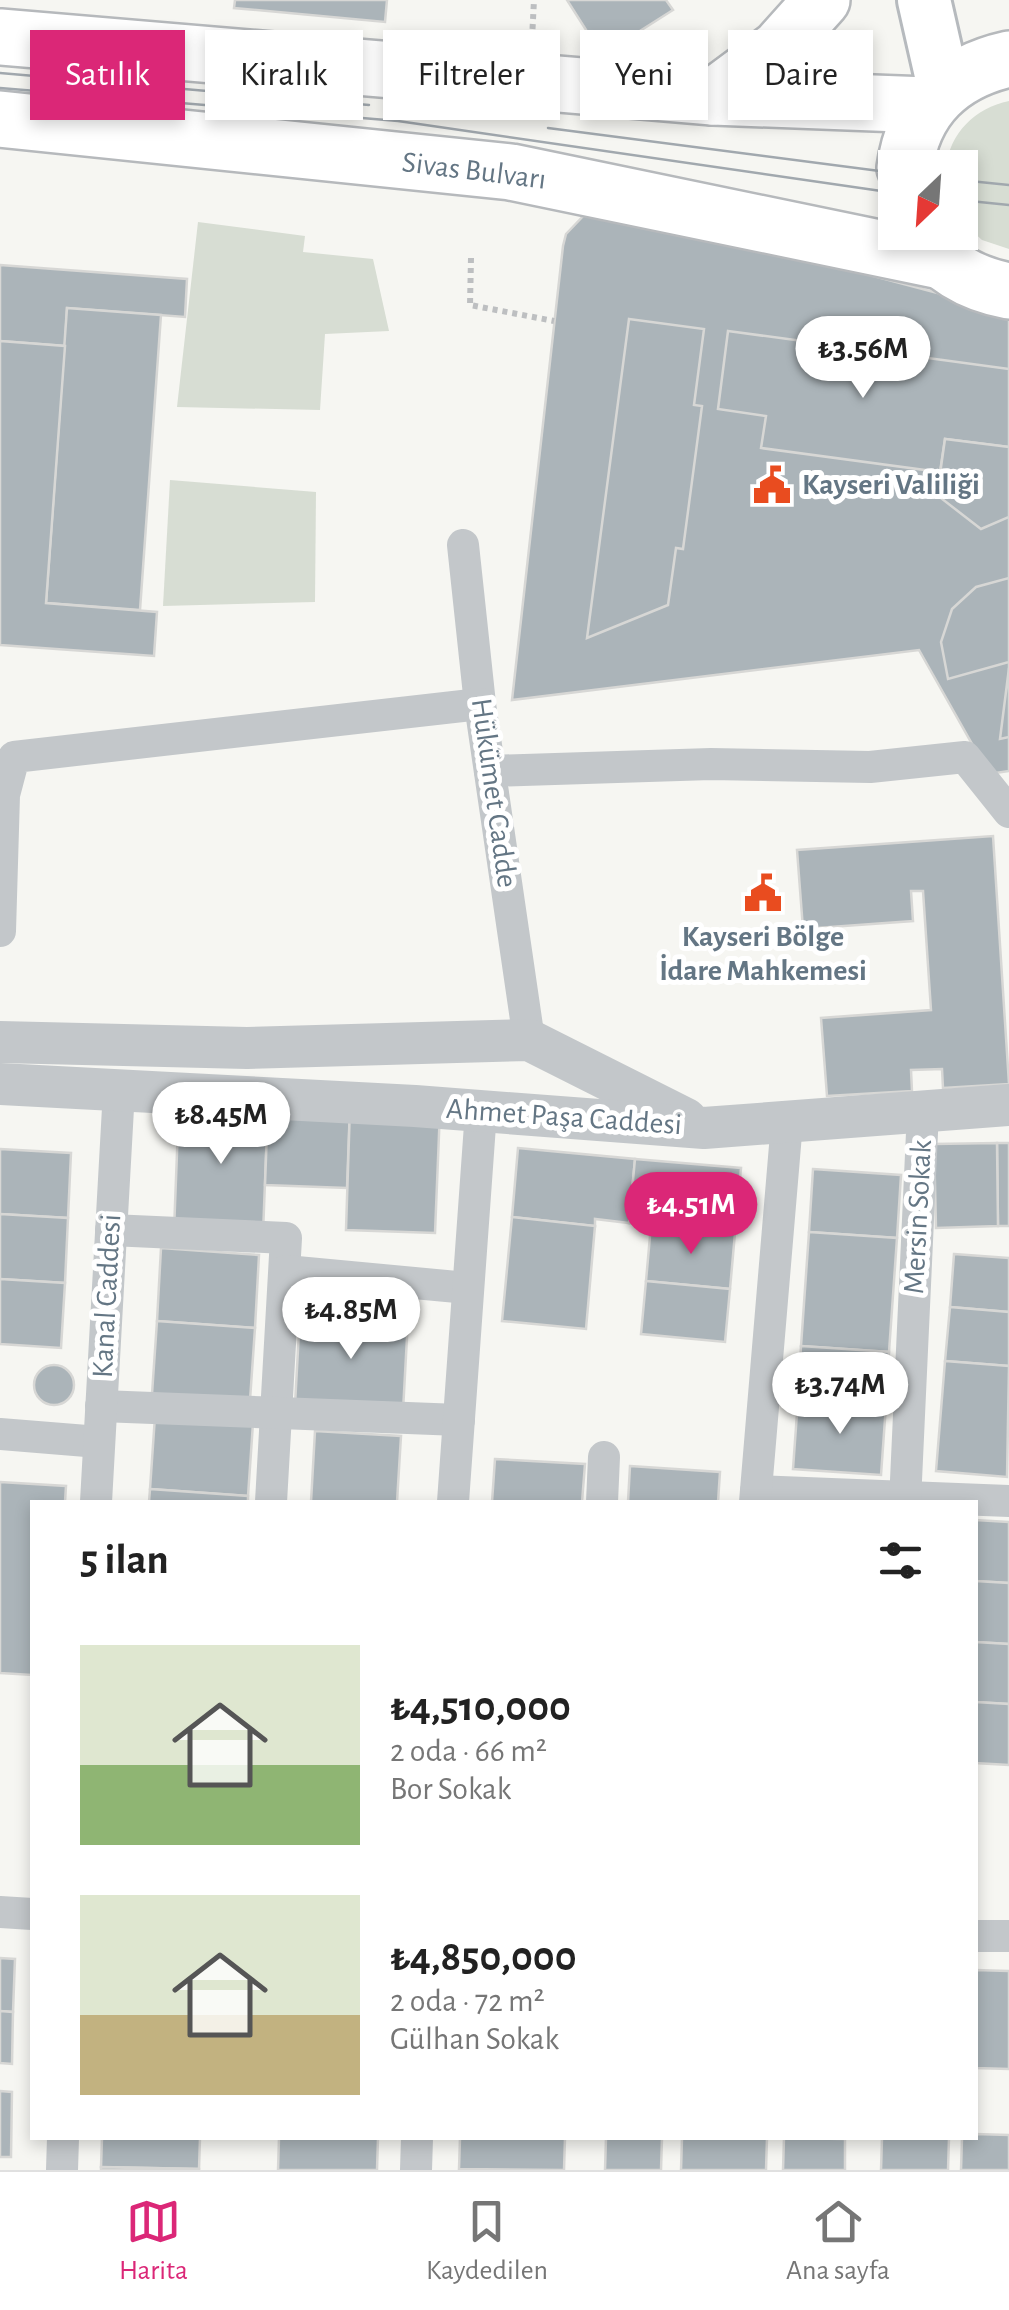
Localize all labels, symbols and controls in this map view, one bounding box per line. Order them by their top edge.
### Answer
chip: Satılık [30,30,185,120]
chip: Kiralık [205,30,363,120]
chip: Filtreler [383,30,560,120]
chip: Yeni [580,30,708,120]
chip: Daire [728,30,873,120]
street label: Sivas Bulvarı [400,147,548,195]
north arrow [878,150,978,250]
map controls [878,150,978,250]
pin: ₺3.56M [782,316,944,401]
text: ₺3.56M [818,332,908,364]
public building icon: Kayseri Valiliği [751,464,793,506]
place label: Kayseri Valiliği [802,470,980,500]
street label: Hükümet Cadde [466,696,522,890]
public building icon: Kayseri Bölge İdare Mahkemesi [742,872,784,914]
place label: Kayseri Bölge İdare Mahkemesi [659,922,867,986]
pin: ₺8.45M [140,1082,302,1167]
street label: Ahmet Paşa Caddesi [445,1094,683,1140]
text: ₺8.45M [174,1098,268,1130]
street label: Mersin Sokak [899,1139,937,1295]
pin: ₺4.51M [610,1172,772,1257]
text: ₺4.51M [646,1188,736,1220]
street label: Kanal Caddesi [88,1213,126,1379]
pin: ₺4.85M [270,1277,432,1362]
text: ₺4.85M [304,1293,398,1325]
pin: ₺3.74M [759,1352,921,1437]
text: ₺3.74M [794,1368,886,1400]
icon: filters [873,1533,928,1588]
text: 5 ilan [80,1539,169,1581]
icon: home [160,1685,280,1805]
text: ₺4,510,000 [390,1686,571,1728]
text: 2 oda · 66 m² [390,1735,547,1767]
text: Bor Sokak [390,1773,511,1805]
icon: home [160,1935,280,2055]
text: ₺4,850,000 [390,1936,577,1978]
text: 2 oda · 72 m² [390,1985,545,2017]
text: Gülhan Sokak [390,2023,559,2055]
tab: Harita [119,2194,188,2288]
tab: Kaydedilen [426,2194,548,2288]
tab: Ana sayfa [786,2194,890,2288]

